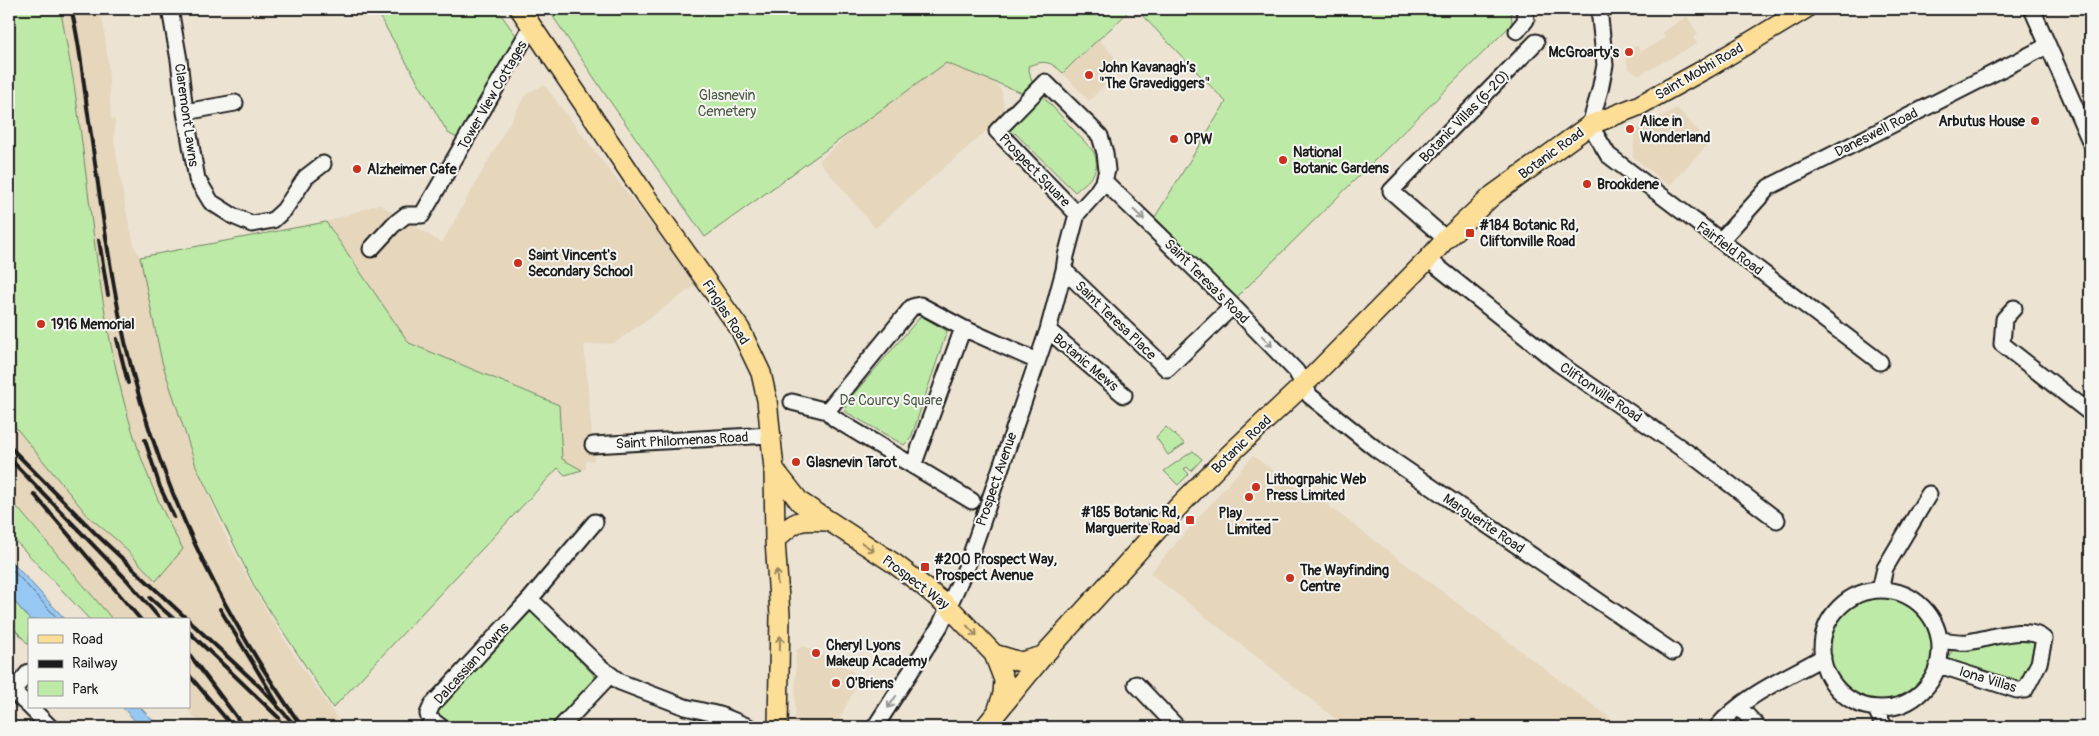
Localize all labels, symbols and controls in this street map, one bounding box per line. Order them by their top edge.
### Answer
street label: Tower View Cottages [454,37,531,153]
street label: Saint Mobhi Road [1652,39,1747,104]
place label: McGroarty's [1548,44,1620,61]
marker: McGroarty's [1623,46,1635,58]
place label: John Kavanagh’s "The Gravediggers" [1099,59,1210,92]
street label: Claremont Lawns [171,62,202,168]
street label: Botanic Villas (6-20) [1416,67,1513,166]
marker: John Kavanagh’s "The Gravediggers" [1083,69,1095,81]
park label: Glasnevin Cemetery [698,87,756,120]
street label: Daneswell Road [1832,104,1921,161]
place label: Alice in Wonderland [1640,113,1711,146]
place label: Arbutus House [1938,113,2026,130]
marker: Arbutus House [2029,115,2041,127]
marker: Alice in Wonderland [1624,123,1636,135]
street label: Botanic Road [1515,124,1587,183]
street label: Prospect Square [995,130,1074,211]
place label: OPW [1184,131,1213,148]
marker: OPW [1168,133,1180,145]
place label: National Botanic Gardens [1293,144,1390,177]
marker: National Botanic Gardens [1277,154,1289,166]
place label: Alzheimer Cafe [367,161,458,178]
marker: Alzheimer Cafe [351,163,363,175]
place label: Brookdene [1597,176,1660,193]
marker: Brookdene [1581,178,1593,190]
one-way arrow [1133,209,1146,221]
place label: #184 Botanic Rd, Cliftonville Road [1479,217,1579,250]
street label: Fairfield Road [1693,218,1766,279]
marker: #184 Botanic Rd, Cliftonville Road [1464,227,1476,239]
street label: Saint Teresa's Road [1161,235,1253,327]
place label: Saint Vincent's Secondary School [528,247,633,280]
marker: Saint Vincent's Secondary School [512,257,524,269]
street label: Finglas Road [698,277,753,348]
street label: Saint Teresa Place [1071,277,1160,363]
place label: 1916 Memorial [51,316,134,333]
marker: 1916 Memorial [35,318,47,330]
street label: Botanic Mews [1049,330,1123,395]
one-way arrow [1261,335,1273,348]
street label: Cliftonville Road [1556,359,1645,426]
park label: De Courcy Square [840,392,943,409]
street label: Botanic Road [1208,411,1275,477]
street label: Saint Philomenas Road [615,429,749,452]
street label: Prospect Avenue [972,430,1021,528]
place label: Glasnevin Tarot [806,454,897,471]
marker: Glasnevin Tarot [790,456,802,468]
place label: Lithogrpahic Web Press Limited [1266,471,1366,504]
marker: Lithogrpahic Web Press Limited [1250,481,1262,493]
street label: Marguerite Road [1440,490,1528,557]
marker: Play ____ Limited [1243,491,1255,503]
place label: #185 Botanic Rd, Marguerite Road [1081,504,1180,537]
place label: Play ____ Limited [1218,505,1280,538]
marker: #185 Botanic Rd, Marguerite Road [1184,514,1196,526]
one-way arrow [861,542,875,552]
place label: #200 Prospect Way, Prospect Avenue [934,551,1057,584]
street label: Prospect Way [879,552,953,613]
marker: #200 Prospect Way, Prospect Avenue [919,561,931,573]
place label: The Wayfinding Centre [1299,562,1389,595]
one-way arrow [773,570,782,586]
marker: The Wayfinding Centre [1284,572,1296,584]
legend [28,618,190,708]
street label: Dalcassian Downs [430,619,513,708]
one-way arrow [966,624,978,637]
text: Road [72,630,103,649]
one-way arrow [775,635,785,651]
place label: Cheryl Lyons Makeup Academy [826,637,927,670]
marker: Cheryl Lyons Makeup Academy [810,647,822,659]
text: Railway [72,654,118,673]
street label: Iona Villas [1957,663,2019,696]
place label: O'Briens [846,675,894,692]
marker: O'Briens [830,677,842,689]
text: Park [72,680,99,699]
one-way arrow [887,695,897,709]

